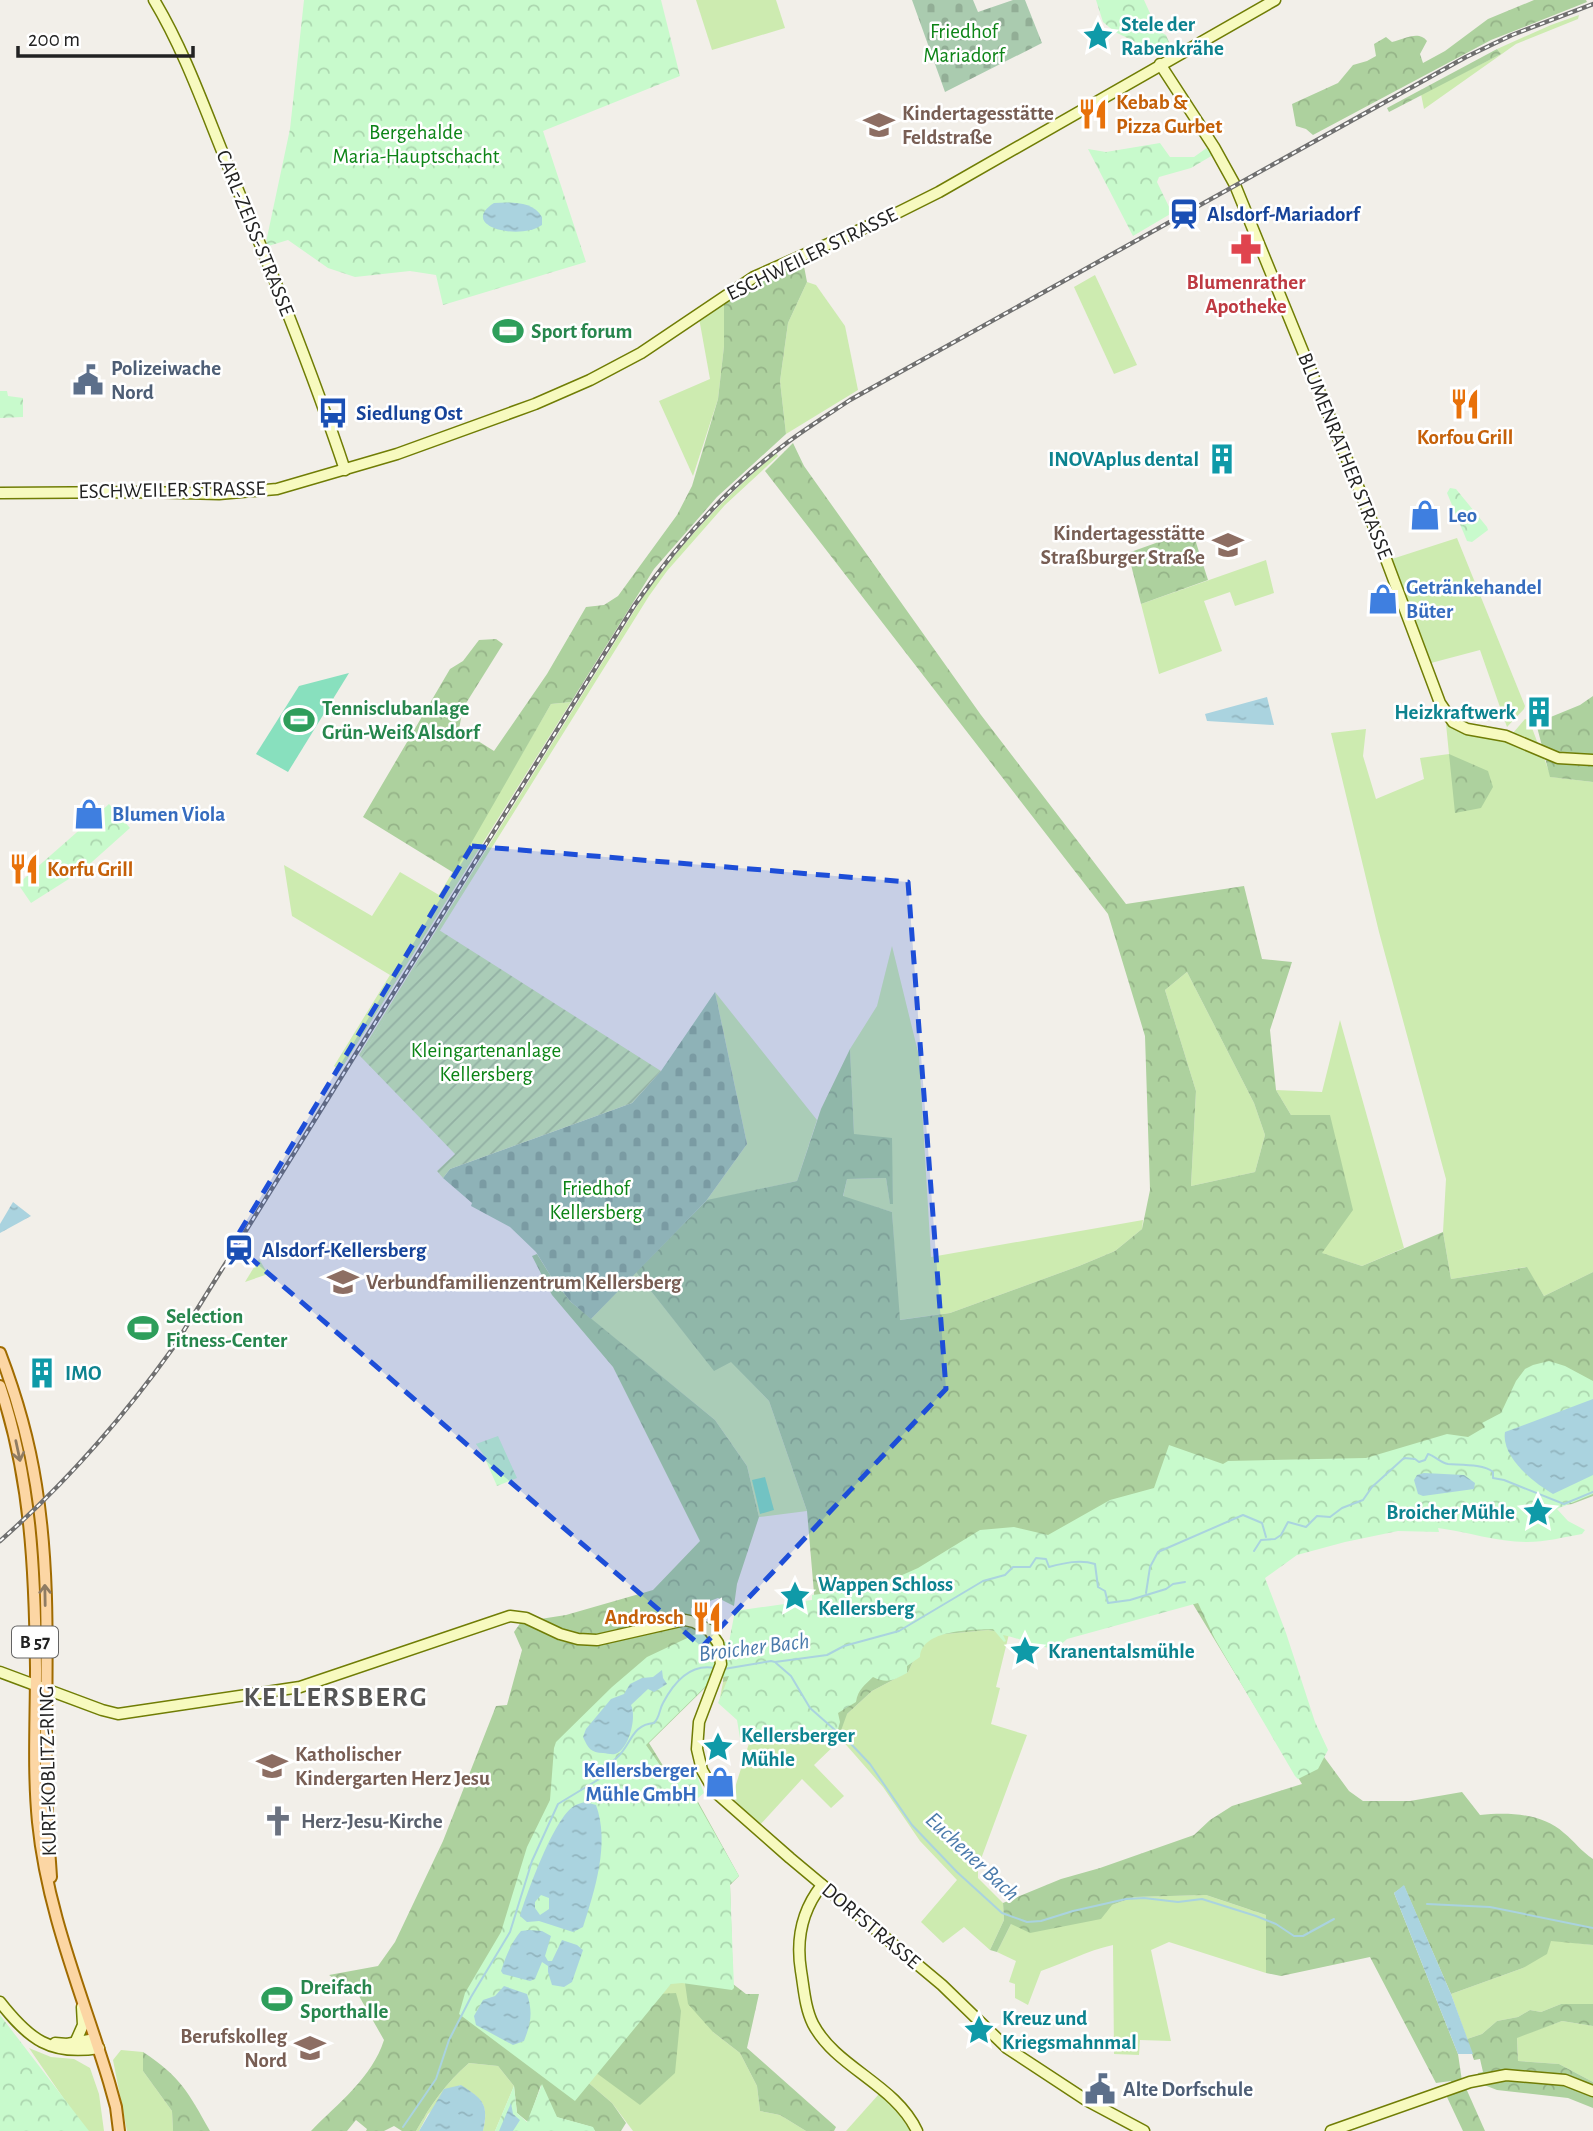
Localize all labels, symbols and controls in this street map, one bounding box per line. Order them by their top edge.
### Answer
scale bar [18,14,192,58]
place label: Stele der Rabenkrähe [1121,14,1224,59]
place icon: Stele der Rabenkrähe [1081,19,1115,53]
park label: Friedhof Mariadorf [923,21,1006,66]
text: 200 m [28,29,80,50]
place label: Kebab & Pizza Gurbet [1116,92,1222,137]
restaurant icon: Kebab & Pizza Gurbet [1076,97,1110,131]
place label: Kindertagesstätte Feldstraße [902,103,1054,148]
school or university icon: Kindertagesstätte Feldstraße [862,108,896,142]
park label: Bergehalde Maria-Hauptschacht [332,122,500,167]
street label: CARL-ZEISS-STRASSE [212,147,298,319]
station icon: Alsdorf-Mariadorf [1167,197,1201,231]
street label: ESCHWEILER STRASSE [723,204,901,304]
place label: Alsdorf-Mariadorf [1207,204,1362,225]
pharmacy icon: Blumenrather Apotheke [1229,232,1263,266]
place label: Blumenrather Apotheke [1186,272,1306,317]
sports icon: Sport forum [491,314,525,348]
place label: Sport forum [531,321,632,342]
street label: BLUMENRATHER STRASSE [1294,350,1396,562]
place label: Polizeiwache Nord [111,358,221,403]
public building icon: Polizeiwache Nord [71,363,105,397]
restaurant icon: Korfou Grill [1448,387,1482,421]
bus stop icon: Siedlung Ost [316,396,350,430]
place label: Siedlung Ost [356,403,463,424]
place label: Korfou Grill [1417,427,1513,448]
building icon: INOVAplus dental [1205,442,1239,476]
place label: INOVAplus dental [1048,449,1199,470]
street label: ESCHWEILER STRASSE [78,478,266,502]
shop icon: Leo [1408,498,1442,532]
place label: Leo [1448,505,1477,526]
place label: Kindertagesstätte Straßburger Straße [1041,523,1205,568]
school or university icon: Kindertagesstätte Straßburger Straße [1211,528,1245,562]
place label: Getränkehandel Büter [1406,577,1542,622]
shop icon: Getränkehandel Büter [1366,582,1400,616]
building icon: Heizkraftwerk [1522,695,1556,729]
place label: Tennisclubanlage Grün-Weiß Alsdorf [322,698,482,743]
place label: Heizkraftwerk [1394,702,1517,723]
sports icon: Tennisclubanlage Grün-Weiß Alsdorf [282,703,316,737]
shop icon: Blumen Viola [72,797,106,831]
place label: Blumen Viola [112,804,225,825]
restaurant icon: Korfu Grill [7,852,41,886]
place label: Korfu Grill [47,859,133,880]
park label: Kleingartenanlage Kellersberg [411,1040,561,1085]
park label: Friedhof Kellersberg [550,1178,643,1223]
station icon: Alsdorf-Kellersberg [222,1233,256,1267]
place label: Alsdorf-Kellersberg [262,1240,427,1261]
school or university icon: Verbundfamilienzentrum Kellersberg [326,1265,360,1299]
place label: Verbundfamilienzentrum Kellersberg [366,1272,682,1293]
place label: Selection Fitness-Center [166,1306,288,1351]
sports icon: Selection Fitness-Center [126,1311,160,1345]
building icon: IMO [25,1356,59,1390]
place label: IMO [65,1363,101,1384]
one-way arrow [12,1439,26,1462]
place icon: Broicher Mühle [1521,1495,1555,1529]
place label: Broicher Mühle [1386,1502,1515,1523]
place label: Wappen Schloss Kellersberg [818,1574,953,1619]
place icon: Wappen Schloss Kellersberg [778,1579,812,1613]
one-way arrow [38,1584,52,1607]
restaurant icon: Androsch [690,1600,724,1634]
place label: Androsch [604,1607,684,1628]
road number: B 57 [12,1626,58,1658]
water label: Broicher Bach [697,1630,811,1666]
place icon: Kranentalsmühle [1008,1634,1042,1668]
place label: Kranentalsmühle [1048,1641,1195,1662]
district label: KELLERSBERG [243,1684,429,1712]
street label: KURT-KOBLITZ-RING [36,1685,60,1857]
place label: Kellersberger Mühle [741,1725,855,1770]
place icon: Kellersberger Mühle [701,1730,735,1764]
place label: Katholischer Kindergarten Herz Jesu [295,1744,490,1789]
school or university icon: Katholischer Kindergarten Herz Jesu [255,1749,289,1783]
place label: Kellersberger Mühle GmbH [583,1760,698,1805]
shop icon: Kellersberger Mühle GmbH [703,1765,737,1799]
church icon: Herz-Jesu-Kirche [261,1804,295,1838]
water label: Euchener Bach [921,1808,1023,1906]
place label: Herz-Jesu-Kirche [301,1811,443,1832]
street label: DORFSTRASSE [818,1879,924,1973]
place label: Dreifach Sporthalle [300,1977,388,2022]
sports icon: Dreifach Sporthalle [260,1982,294,2016]
place label: Kreuz und Kriegsmahnmal [1002,2008,1137,2053]
place icon: Kreuz und Kriegsmahnmal [962,2013,996,2047]
place label: Berufskolleg Nord [180,2026,287,2071]
school or university icon: Berufskolleg Nord [293,2031,327,2065]
public building icon: Alte Dorfschule [1083,2072,1117,2106]
place label: Alte Dorfschule [1123,2079,1253,2100]

